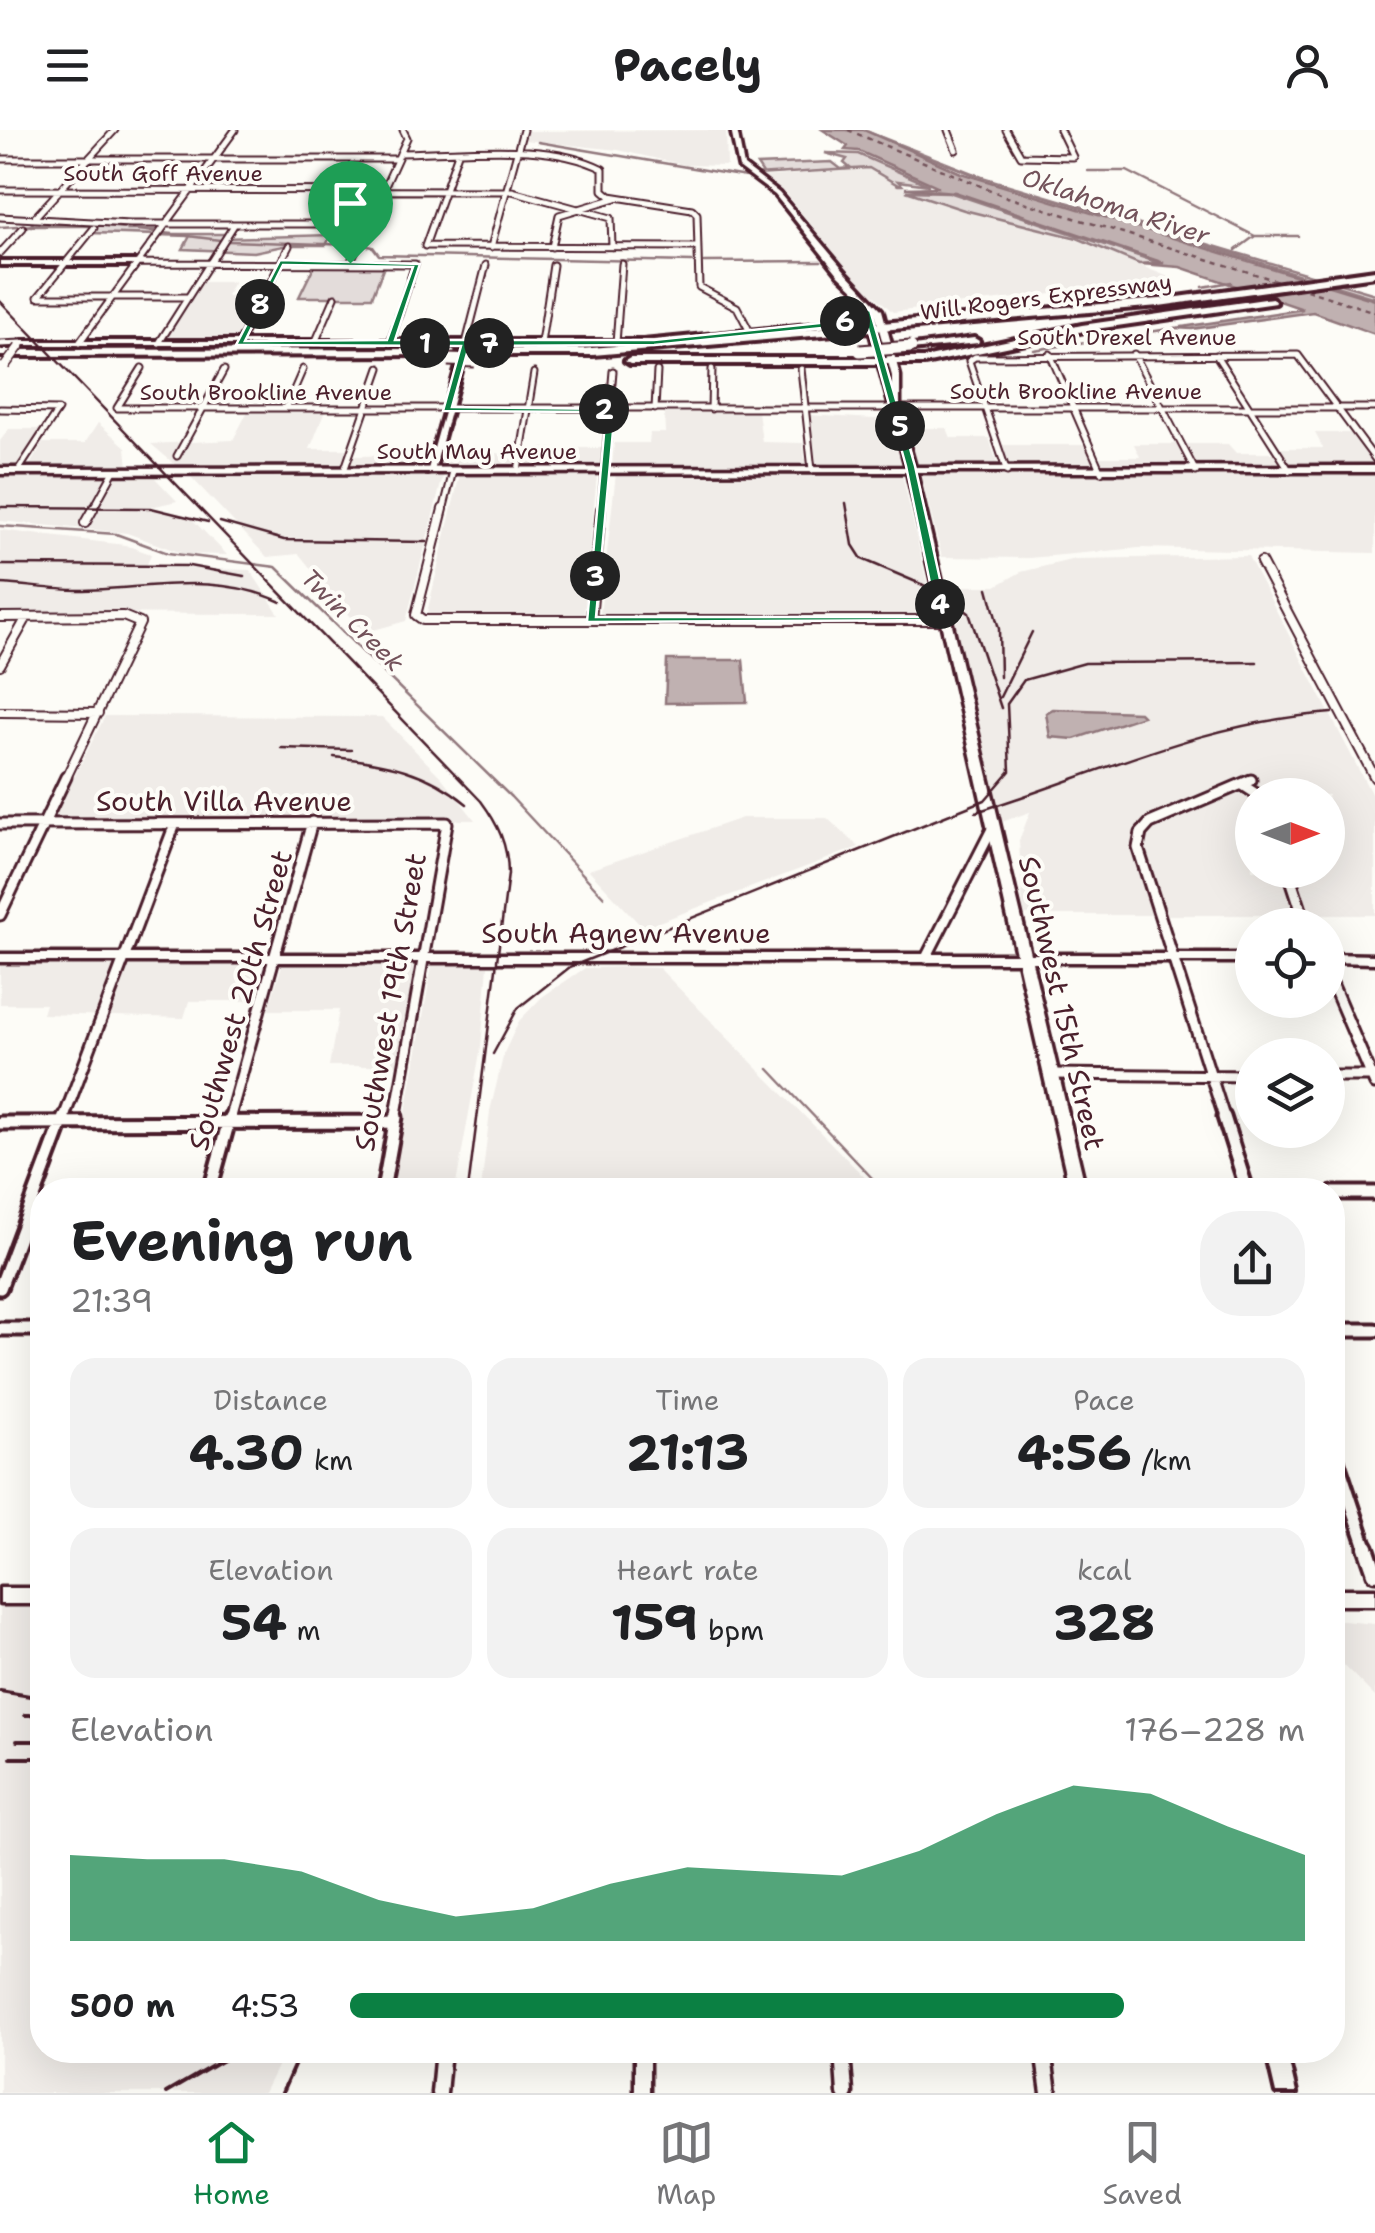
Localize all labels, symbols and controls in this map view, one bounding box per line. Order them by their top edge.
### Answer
text: Pacely [613,35,762,95]
icon: menu [40,38,95,93]
icon: person [1280,38,1335,93]
street label: South Goff Avenue [63,159,263,188]
water label: Oklahoma River [1018,160,1215,253]
pin [308,161,393,264]
icon: arrive [323,176,378,231]
street label: Will Rogers Expressway [919,267,1173,327]
pin: 8 [235,279,285,329]
text: 8 [250,285,270,323]
pin: 6 [820,296,870,346]
text: 6 [835,302,855,340]
pin: 1 [400,318,450,368]
pin: 7 [464,318,514,368]
street label: South Drexel Avenue [1017,323,1237,352]
text: 1 [419,324,431,362]
text: 7 [479,324,499,362]
street label: South Brookline Avenue [950,377,1202,406]
street label: South Brookline Avenue [140,378,392,407]
pin: 2 [579,384,629,434]
text: 2 [594,390,614,428]
pin: 5 [875,401,925,451]
text: 5 [891,407,909,445]
street label: South May Avenue [377,437,577,466]
pin: 3 [570,551,620,601]
text: 3 [585,557,605,595]
water label: Twin Creek [294,561,413,680]
pin: 4 [915,579,965,629]
text: 4 [930,585,950,623]
north arrow [1235,778,1345,888]
map controls [1235,778,1345,1148]
street label: South Villa Avenue [96,782,352,820]
street label: Southwest 20th Street [179,845,301,1155]
street label: Southwest 19th Street [345,850,435,1154]
street label: Southwest 15th Street [1010,852,1114,1154]
button: locate [1235,908,1345,1018]
street label: South Agnew Avenue [481,914,771,952]
button: layers [1235,1038,1345,1148]
text: Evening run [70,1204,413,1278]
button: share [1200,1211,1305,1316]
text: 21:39 [70,1279,153,1322]
text: Distance [213,1381,328,1419]
text: Time [655,1381,720,1419]
text: Pace [1073,1381,1135,1419]
text: 4.30 [188,1419,304,1486]
text: 21:13 [626,1419,749,1486]
text: 4:56 [1017,1419,1132,1486]
text: km [304,1441,353,1479]
text: /km [1132,1441,1192,1479]
text: Elevation [208,1551,333,1589]
text: Heart rate [616,1551,759,1589]
text: kcal [1077,1551,1131,1589]
text: 54 [221,1589,287,1656]
text: 159 [611,1589,698,1656]
text: 328 [1053,1589,1156,1656]
text: m [287,1611,321,1649]
text: bpm [698,1611,764,1649]
text: Elevation [70,1708,213,1751]
text: 176–228 m [1124,1708,1305,1751]
text: 500 m [70,1984,175,2027]
text: 4:53 [230,1984,300,2027]
tab: Home [193,2115,270,2213]
tab: Map [656,2115,716,2213]
tab: Saved [1102,2115,1182,2213]

